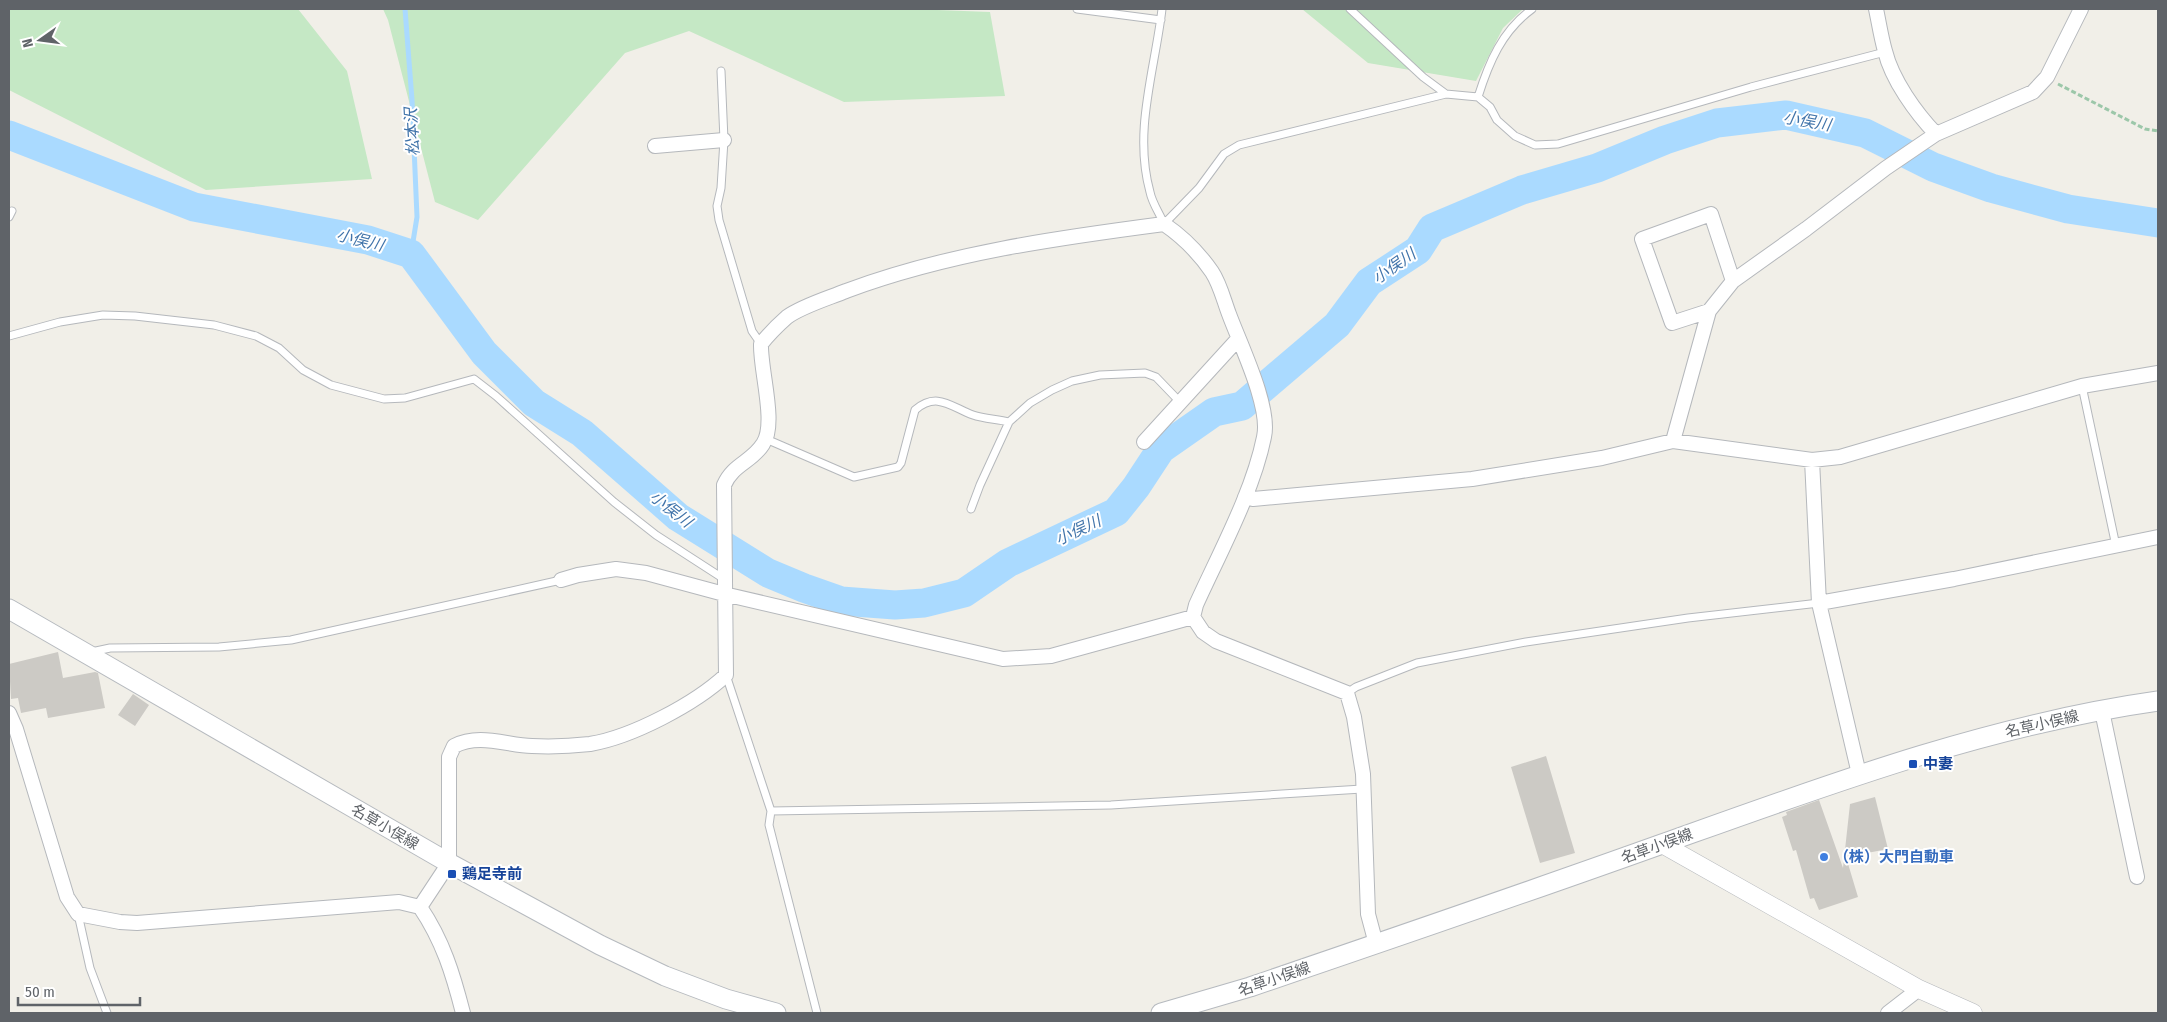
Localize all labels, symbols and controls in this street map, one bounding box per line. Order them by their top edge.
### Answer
north arrow [15,15,65,65]
text: N [19,37,37,49]
water label: 松本沢 [401,106,423,156]
water label: 小俣川 [1782,107,1834,135]
water label: 小俣川 [334,225,388,256]
water label: 小俣川 [1369,243,1421,288]
water label: 小俣川 [646,487,697,532]
water label: 小俣川 [1052,510,1106,549]
street label: 名草小俣線 [2003,707,2081,741]
place label: 中妻 [1923,755,1953,773]
marker: 中妻 [1907,758,1919,770]
street label: 名草小俣線 [348,800,422,854]
street label: 名草小俣線 [1619,825,1695,867]
place label: （株）大門自動車 [1834,848,1954,866]
marker: （株）大門自動車 [1818,851,1830,863]
place label: 鶏足寺前 [462,865,522,883]
marker: 鶏足寺前 [446,868,458,880]
street label: 名草小俣線 [1236,958,1312,1000]
scale bar [18,974,140,1006]
text: 50 m [25,983,55,1001]

